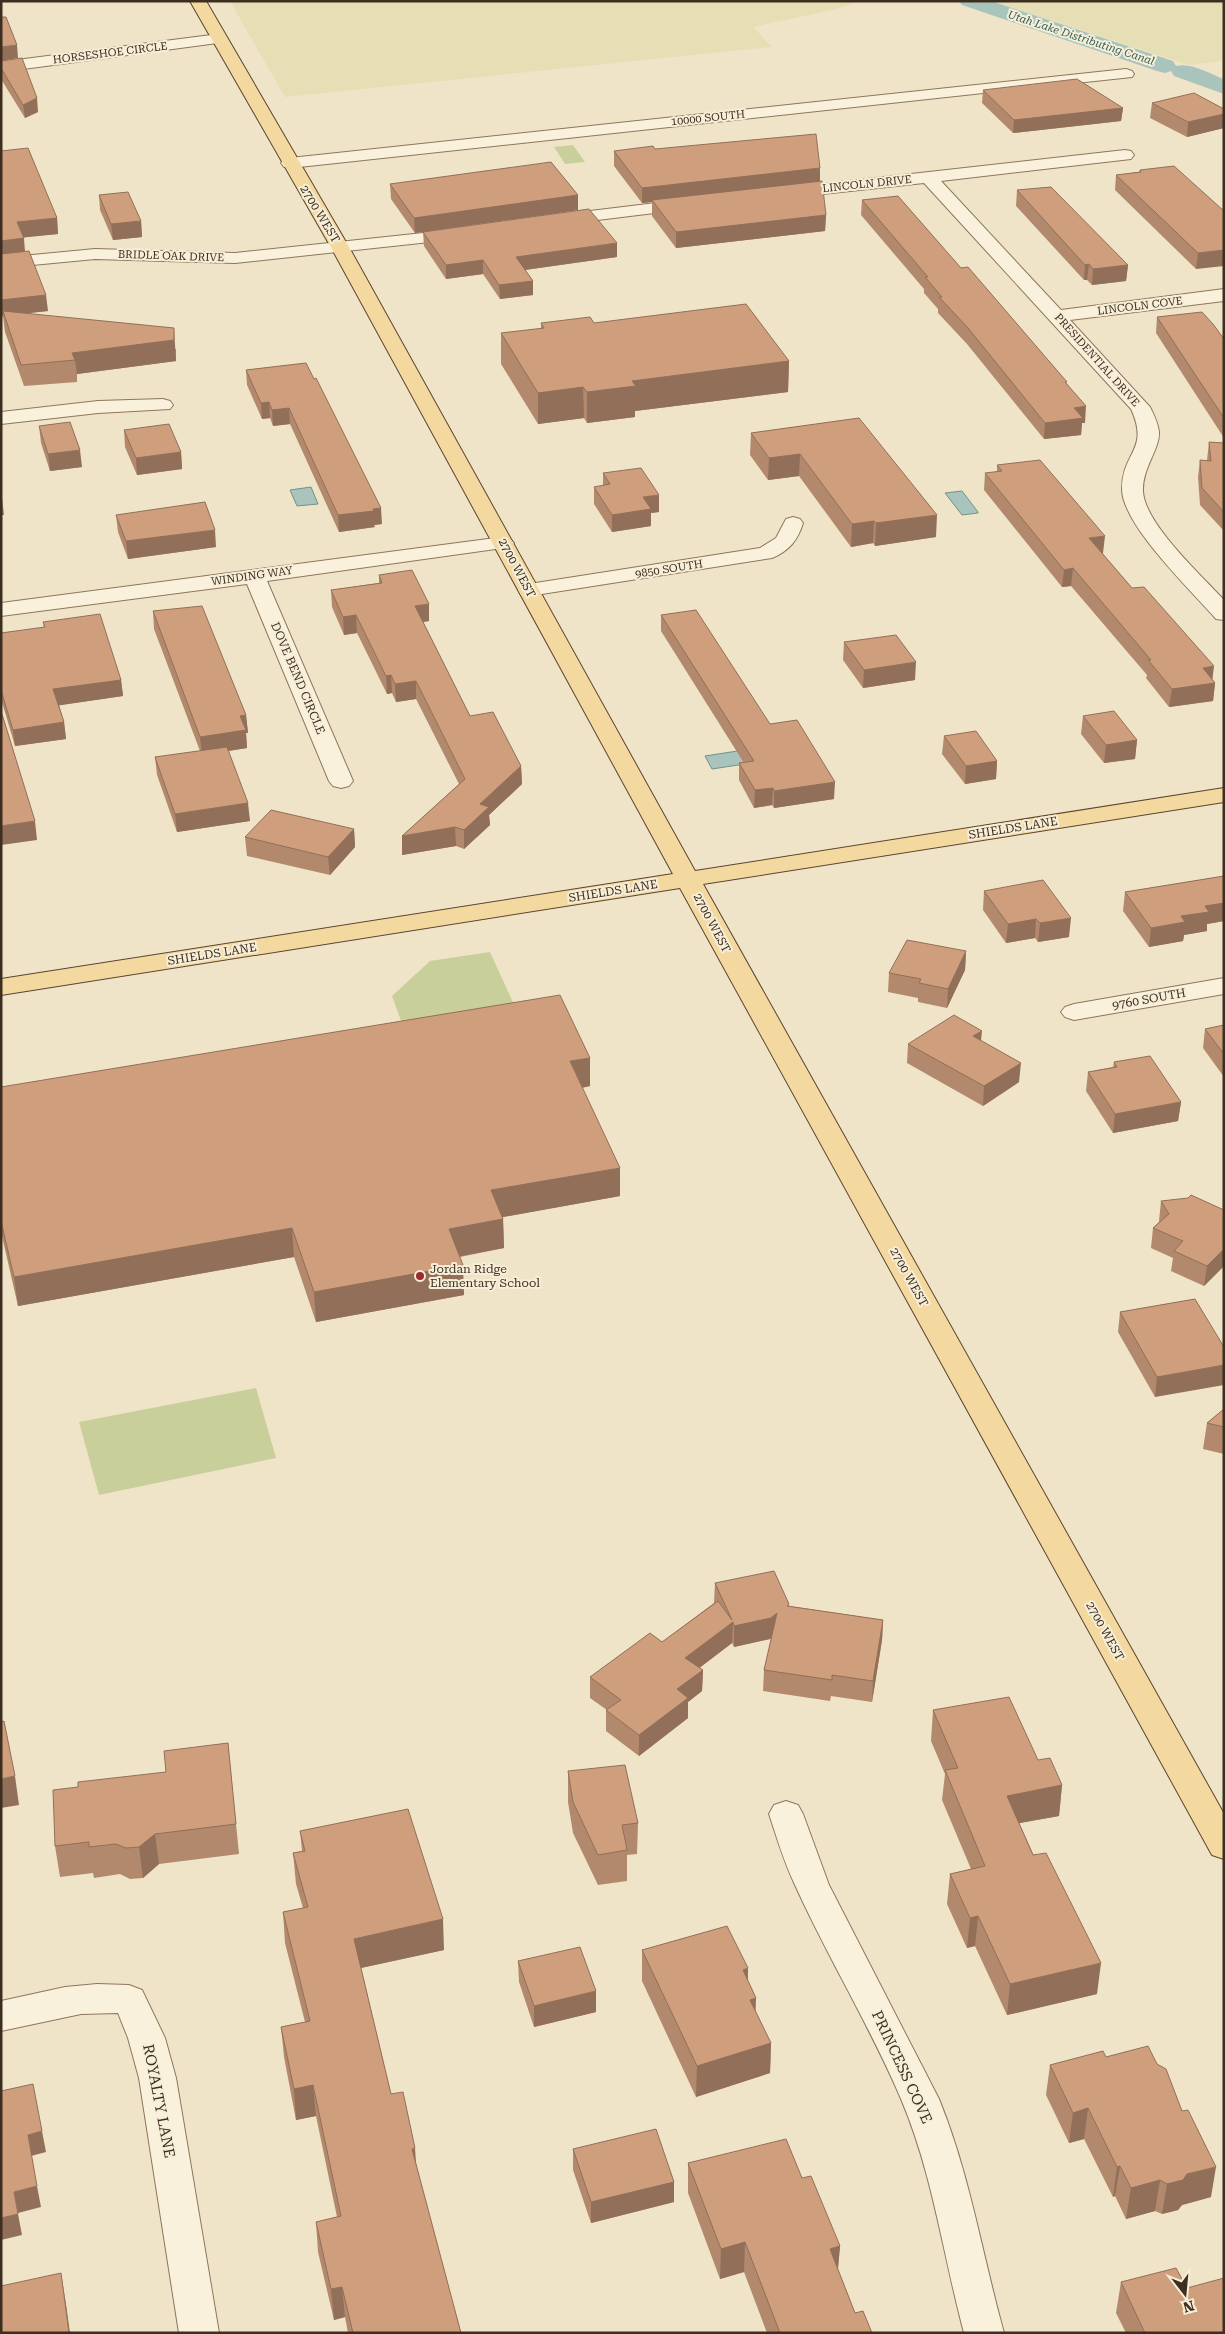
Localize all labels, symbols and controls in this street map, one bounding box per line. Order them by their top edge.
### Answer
water label: Utah Lake Distributing Canal [1006,8,1156,68]
street label: HORSESHOE CIRCLE [52,40,168,66]
street label: 10000 SOUTH [670,108,746,128]
street label: LINCOLN DRIVE [822,173,912,195]
street label: 2700 WEST [297,182,343,246]
street label: BRIDLE OAK DRIVE [118,248,224,264]
street label: LINCOLN COVE [1097,294,1183,318]
street label: PRESIDENTIAL DRIVE [1052,311,1142,409]
street label: 2700 WEST [496,536,538,600]
street label: 9850 SOUTH [634,557,704,581]
street label: WINDING WAY [210,564,294,588]
street label: DOVE BEND CIRCLE [268,620,328,736]
street label: SHIELDS LANE [967,814,1059,842]
street label: SHIELDS LANE [567,877,659,905]
street label: 2700 WEST [691,891,733,955]
street label: SHIELDS LANE [166,940,258,968]
street label: 9760 SOUTH [1111,986,1187,1012]
street label: 2700 WEST [887,1245,931,1309]
place label: Jordan Ridge Elementary School [430,1262,540,1290]
marker: Jordan Ridge Elementary School [414,1270,426,1282]
street label: 2700 WEST [1083,1599,1127,1663]
street label: PRINCESS COVE [868,2008,936,2126]
street label: ROYALTY LANE [139,2042,179,2160]
north arrow [1160,2269,1210,2319]
text: N [1181,2297,1196,2316]

